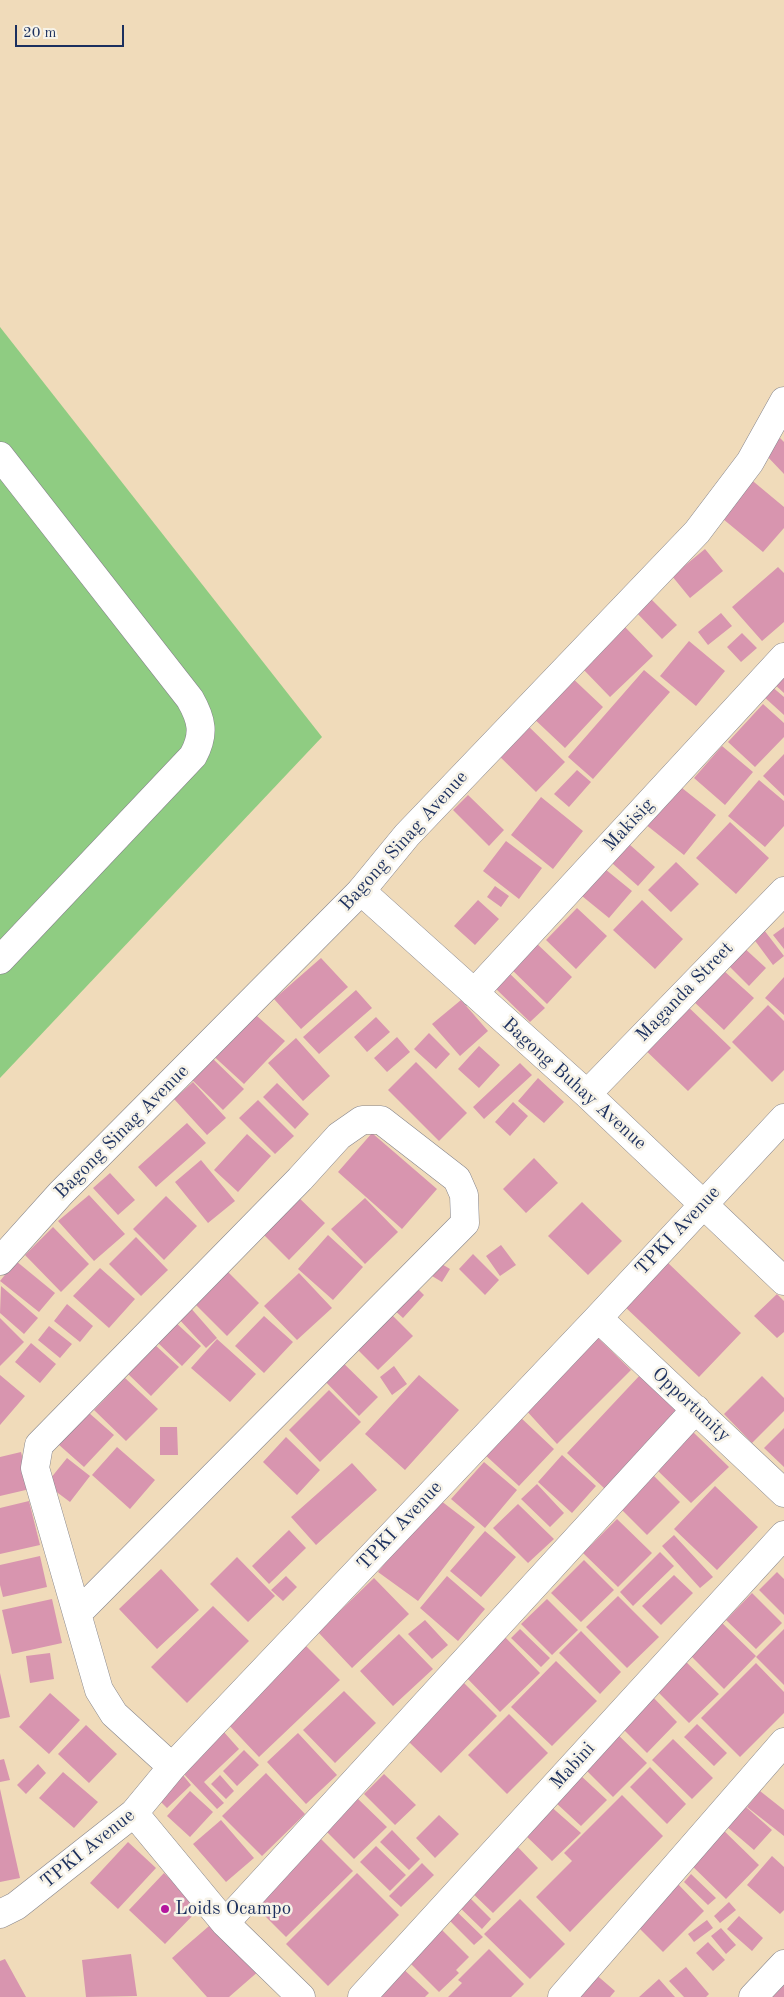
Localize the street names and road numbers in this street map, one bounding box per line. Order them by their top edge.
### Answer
street label: Bagong Sinag Avenue [335,766,473,916]
street label: Makisig [599,794,659,856]
street label: Maganda Street [632,937,738,1047]
street label: Bagong Buhay Avenue [497,1013,651,1155]
street label: Bagong Sinag Avenue [50,1060,194,1204]
street label: TPKI Avenue [631,1182,725,1280]
street label: Opportunity [647,1363,735,1447]
street label: TPKI Avenue [353,1477,447,1575]
street label: Mabini [546,1738,600,1794]
street label: TPKI Avenue [37,1804,139,1894]

